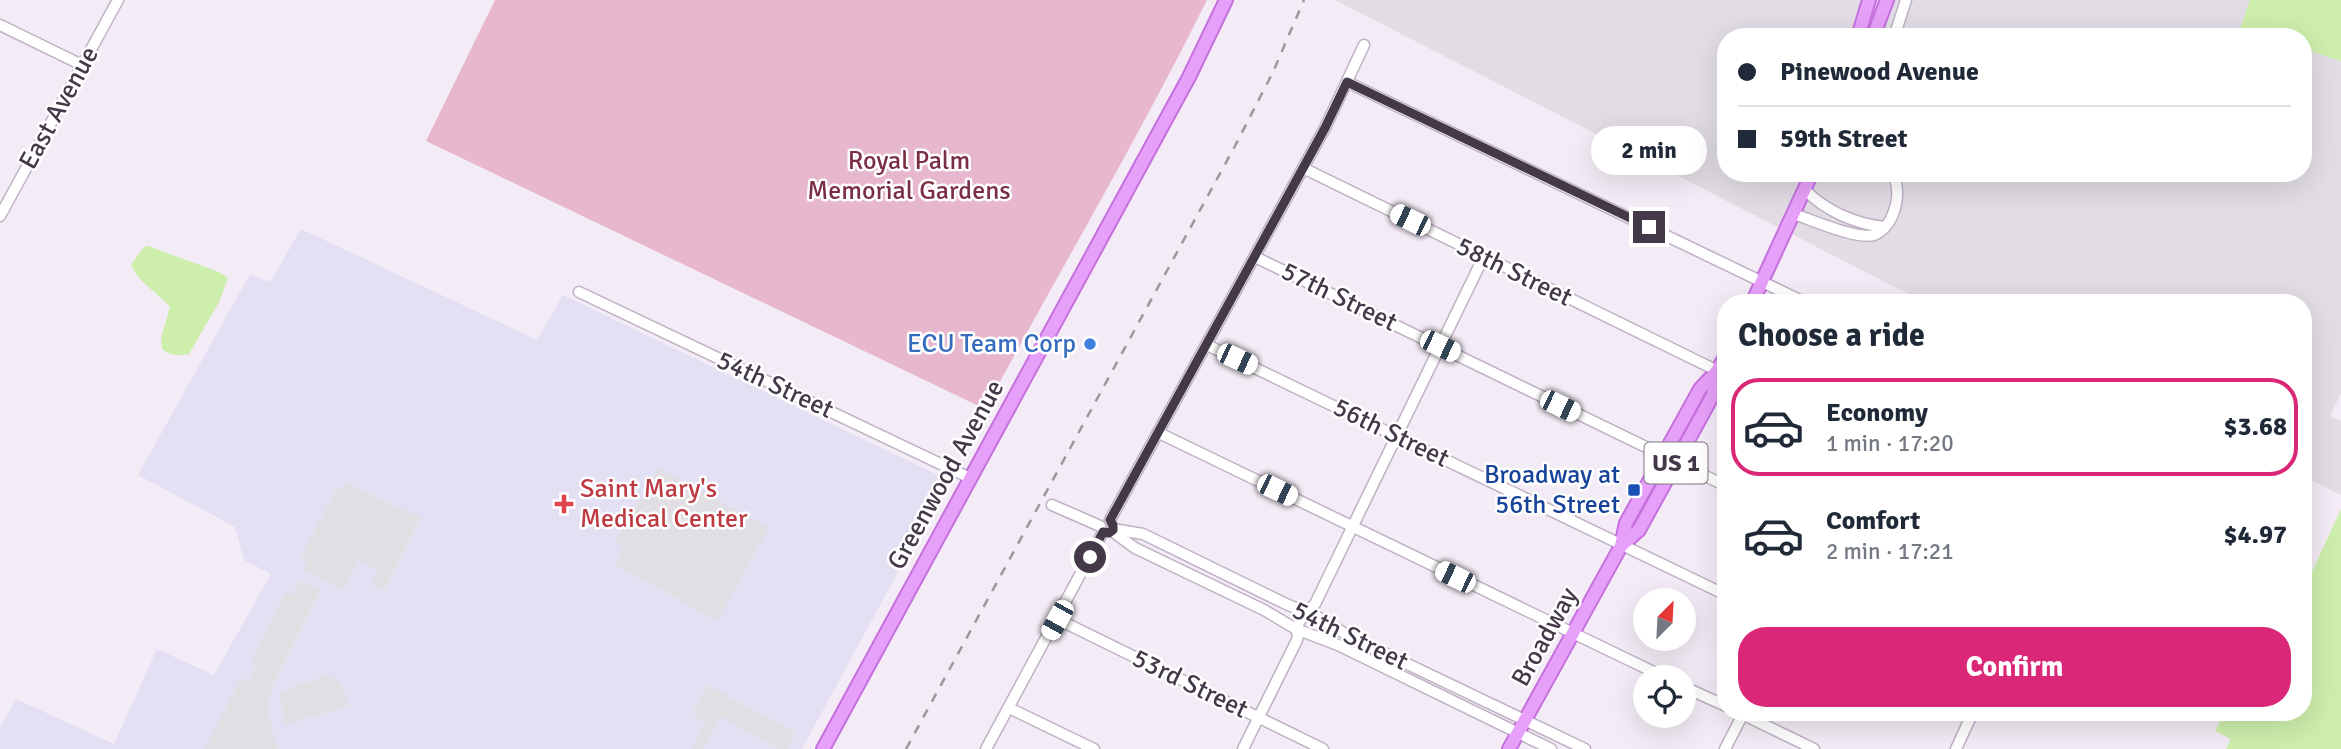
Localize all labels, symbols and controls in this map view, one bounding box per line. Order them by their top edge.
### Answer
street label: East Avenue [12,41,106,175]
text: Pinewood Avenue [1780,56,1979,88]
text: 59th Street [1780,123,1907,155]
callout: 2 min [1591,126,1707,174]
text: 2 min [1621,136,1677,165]
park label: Royal Palm Memorial Gardens [807,145,1011,207]
car [1387,201,1434,239]
route end [1633,211,1665,243]
street label: 58th Street [1451,230,1577,314]
street label: 57th Street [1276,255,1402,339]
text: Choose a ride [1738,316,1925,355]
car [1417,327,1464,365]
place label: ECU Team Corp [907,328,1076,360]
marker: ECU Team Corp [1082,336,1098,352]
car [1214,341,1261,377]
street label: 54th Street [712,344,838,426]
street label: Greenwood Avenue [881,375,1011,575]
car [1537,387,1584,425]
street label: 56th Street [1328,391,1454,475]
icon: car [1742,396,1805,459]
text: Economy [1826,397,1928,429]
text: $3.68 [2223,411,2287,443]
text: 1 min · 17:20 [1826,429,1954,458]
road number: US 1 [1644,442,1708,484]
place label: Broadway at 56th Street [1484,459,1620,521]
car [1254,471,1301,509]
place label: Saint Mary's Medical Center [580,473,748,535]
marker: Broadway at 56th Street [1626,482,1642,498]
marker: Saint Mary's Medical Center [554,494,574,514]
icon: car [1742,504,1805,567]
text: Comfort [1826,505,1920,537]
text: $4.97 [2223,519,2287,551]
text: 2 min · 17:21 [1826,537,1954,566]
route start [1074,541,1106,573]
car [1432,558,1479,596]
street label: Broadway [1505,582,1585,692]
north arrow [1633,588,1696,651]
map controls [1633,588,1696,728]
street label: 54th Street [1287,594,1413,678]
car [1038,597,1077,643]
button: Confirm [1738,627,2291,707]
street label: 53rd Street [1127,642,1253,726]
button: locate [1633,665,1696,728]

